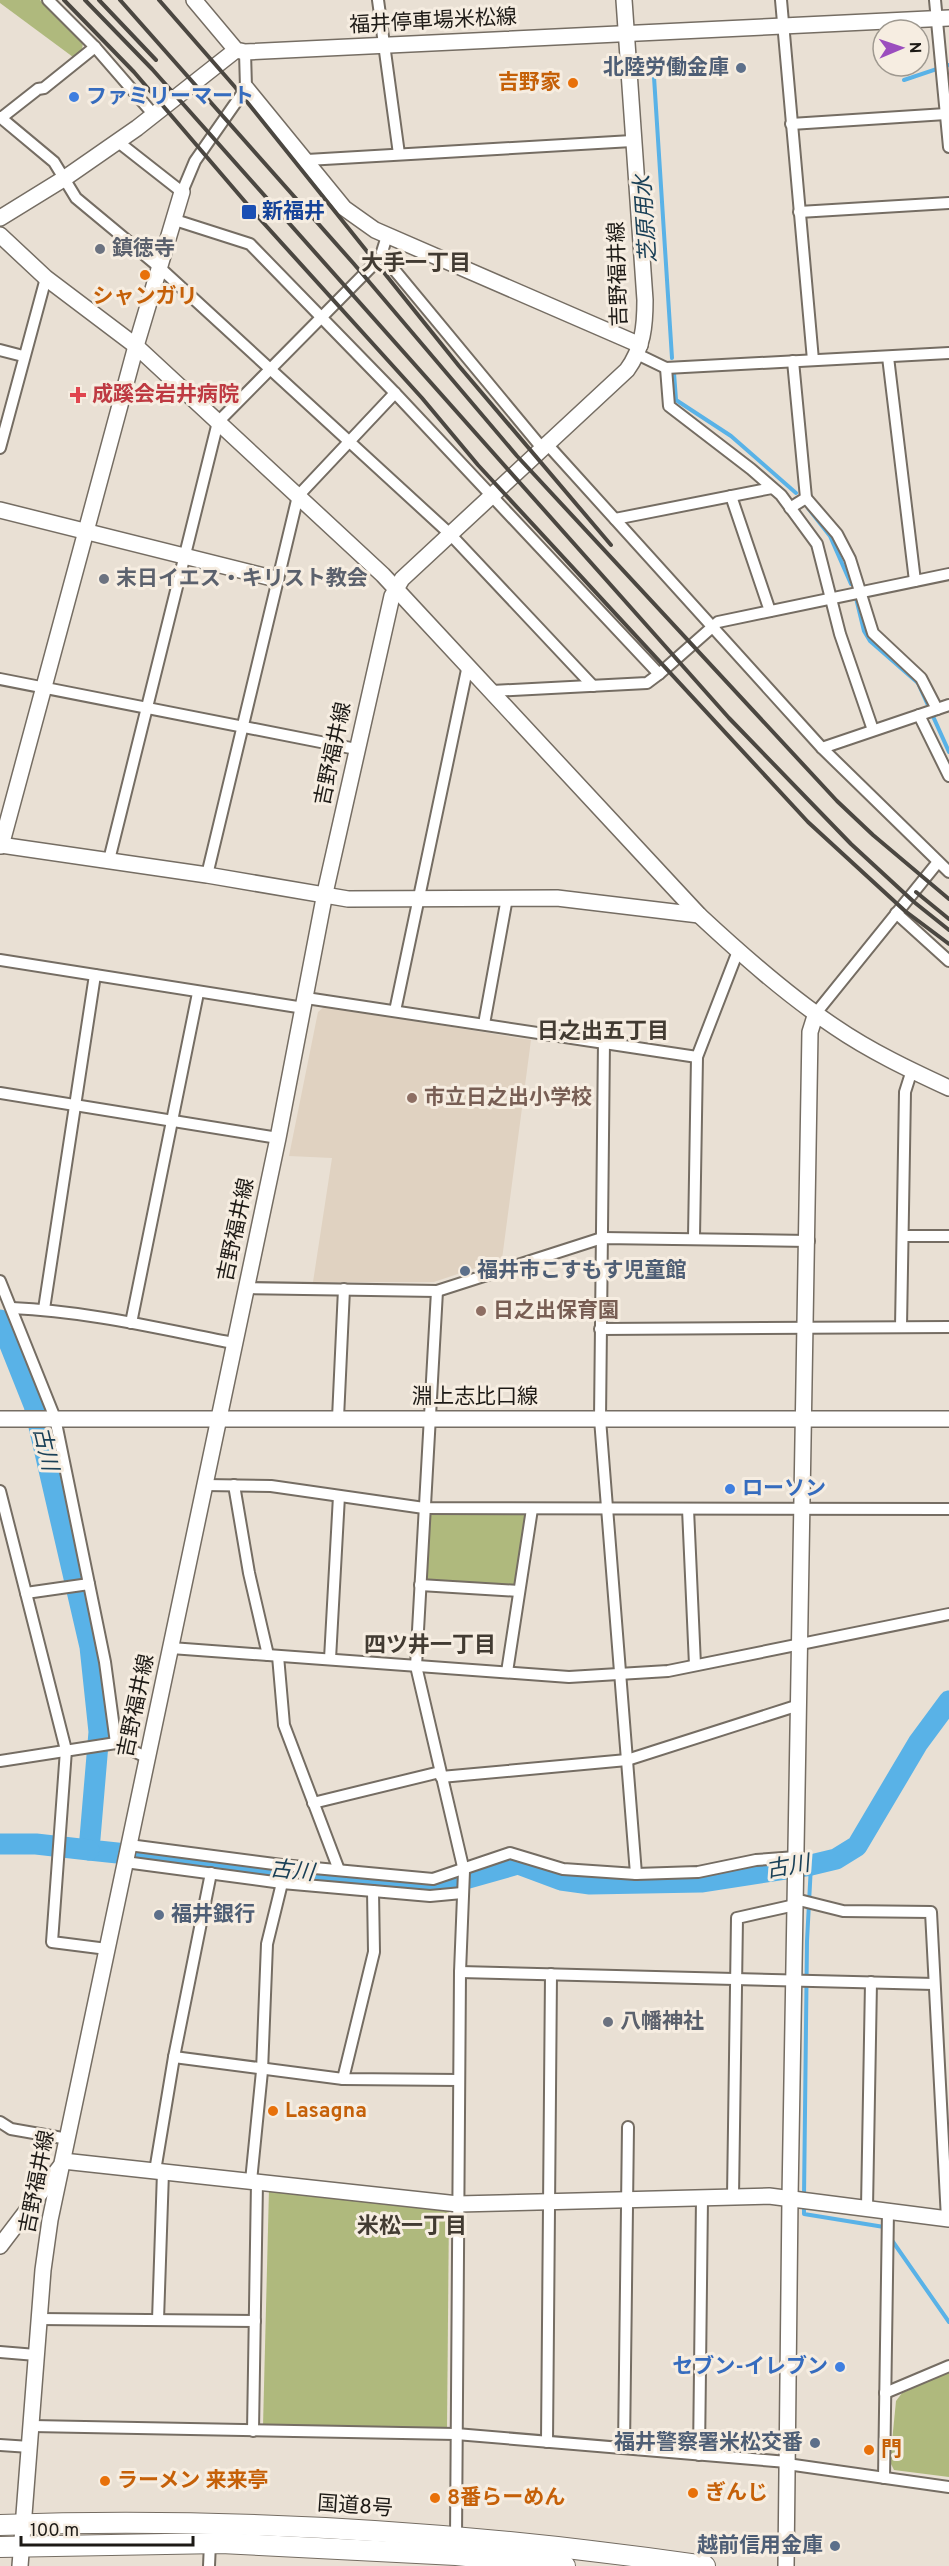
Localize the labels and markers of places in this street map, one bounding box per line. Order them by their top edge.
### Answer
place label: 北陸労働金庫 [603,55,729,82]
marker: 北陸労働金庫 [734,61,748,75]
place label: 吉野家 [498,70,561,97]
marker: 吉野家 [566,76,580,90]
place label: ファミリーマート [86,84,254,111]
marker: ファミリーマート [67,90,81,104]
place label: 新福井 [262,199,325,226]
marker: 新福井 [240,203,258,221]
place label: 鎮徳寺 [112,236,175,263]
marker: 鎮徳寺 [93,242,107,256]
marker: シャンガリ [138,268,152,282]
place label: シャンガリ [93,284,198,311]
place label: 成蹊会岩井病院 [92,382,239,409]
marker: 成蹊会岩井病院 [69,386,87,404]
place label: 末日イエス・キリスト教会 [116,566,368,593]
marker: 末日イエス・キリスト教会 [97,572,111,586]
place label: 市立日之出小学校 [424,1085,592,1112]
marker: 市立日之出小学校 [405,1091,419,1105]
place label: 福井市こすもす児童館 [477,1258,687,1285]
marker: 福井市こすもす児童館 [458,1264,472,1278]
place label: 日之出保育園 [493,1298,619,1325]
marker: 日之出保育園 [474,1304,488,1318]
place label: ローソン [742,1476,826,1503]
marker: ローソン [723,1482,737,1496]
place label: 福井銀行 [171,1902,255,1929]
marker: 福井銀行 [152,1908,166,1922]
place label: 八幡神社 [620,2009,704,2036]
marker: 八幡神社 [601,2015,615,2029]
place label: Lasagna [285,2098,367,2125]
marker: Lasagna [266,2104,280,2118]
place label: セブン-イレブン [672,2354,828,2381]
marker: セブン-イレブン [833,2360,847,2374]
place label: 福井警察署米松交番 [614,2430,803,2457]
marker: 福井警察署米松交番 [808,2436,822,2450]
place label: 門 [881,2437,902,2464]
marker: 門 [862,2443,876,2457]
place label: ラーメン 来来亭 [117,2468,268,2495]
marker: ラーメン 来来亭 [98,2474,112,2488]
place label: ぎんじ [705,2480,768,2507]
place label: 8番らーめん [447,2485,565,2512]
marker: ぎんじ [686,2486,700,2500]
marker: 8番らーめん [428,2491,442,2505]
place label: 越前信用金庫 [697,2533,823,2560]
marker: 越前信用金庫 [828,2539,842,2553]

